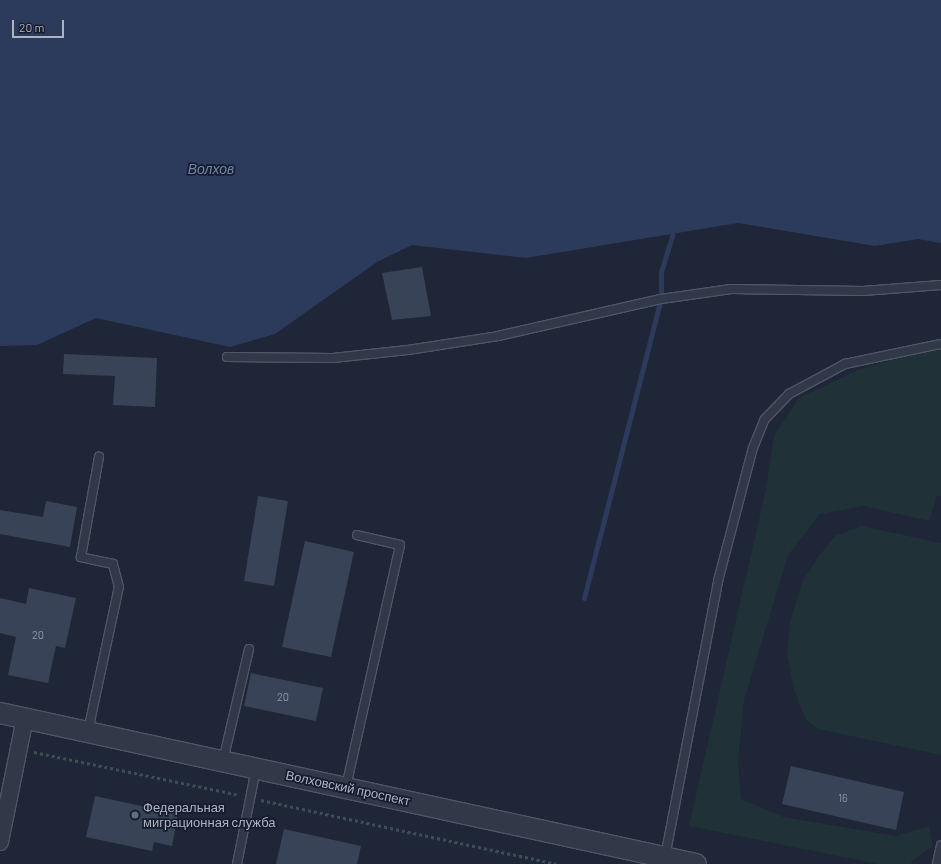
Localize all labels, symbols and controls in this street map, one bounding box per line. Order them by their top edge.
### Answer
scale bar [14,12,66,38]
text: 20 m [19,20,45,34]
water label: Волхов [188,161,234,177]
house number: 20 [32,628,44,642]
house number: 20 [277,690,289,704]
street label: Волховский проспект [284,767,412,809]
house number: 16 [838,791,848,805]
place label: Федеральная миграционная служба [143,800,276,831]
marker: Федеральная миграционная служба [130,810,140,820]

